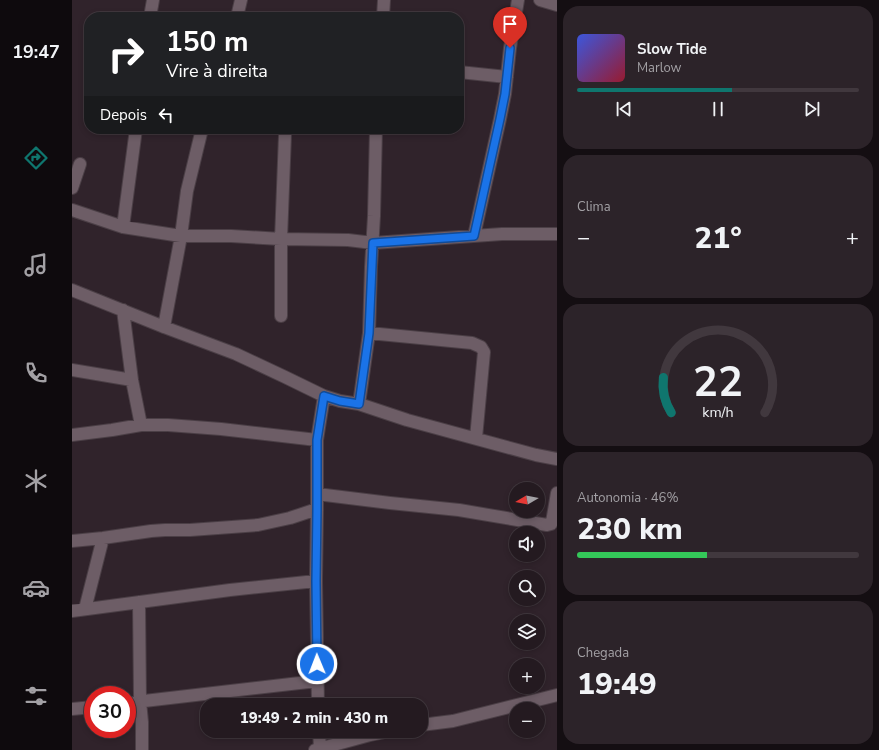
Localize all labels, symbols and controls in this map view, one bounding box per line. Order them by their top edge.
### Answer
pin [493,7.0,527,48]
icon: arrive [499,13,521,35]
text: 150 m [166,23,249,61]
icon: right [100,28,152,80]
text: Slow Tide [637,39,707,59]
text: 19:47 [12,40,60,64]
text: Vire à direita [166,59,268,83]
text: Marlow [637,59,682,77]
icon: previous [613,98,635,120]
icon: pause [707,98,729,120]
icon: next [801,98,823,120]
icon: left [155,104,177,126]
text: Depois [100,105,147,125]
icon: directions [22,144,50,172]
text: Clima [577,198,611,216]
text: 21° [694,218,742,259]
text: − [577,223,590,253]
text: + [846,223,859,253]
icon: music [22,251,50,279]
text: 22 [693,354,743,411]
icon: phone [22,359,50,387]
text: km/h [702,403,734,422]
icon: climate [22,467,50,495]
north arrow [509,482,545,518]
map controls [509,482,545,738]
text: Autonomia · 46% [577,489,678,507]
text: 230 km [577,509,683,550]
button: sound [509,526,545,562]
button: search [509,570,545,606]
icon: car [22,574,50,602]
button: layers [509,614,545,650]
position arrow [296,643,338,685]
text: Chegada [577,644,629,662]
button: + [509,658,545,694]
text: 19:49 [577,664,657,705]
icon: filters [22,682,50,710]
speed limit sign: 30 [84,686,136,738]
button: − [509,702,545,738]
text: 19:49 · 2 min · 430 m [240,708,388,728]

